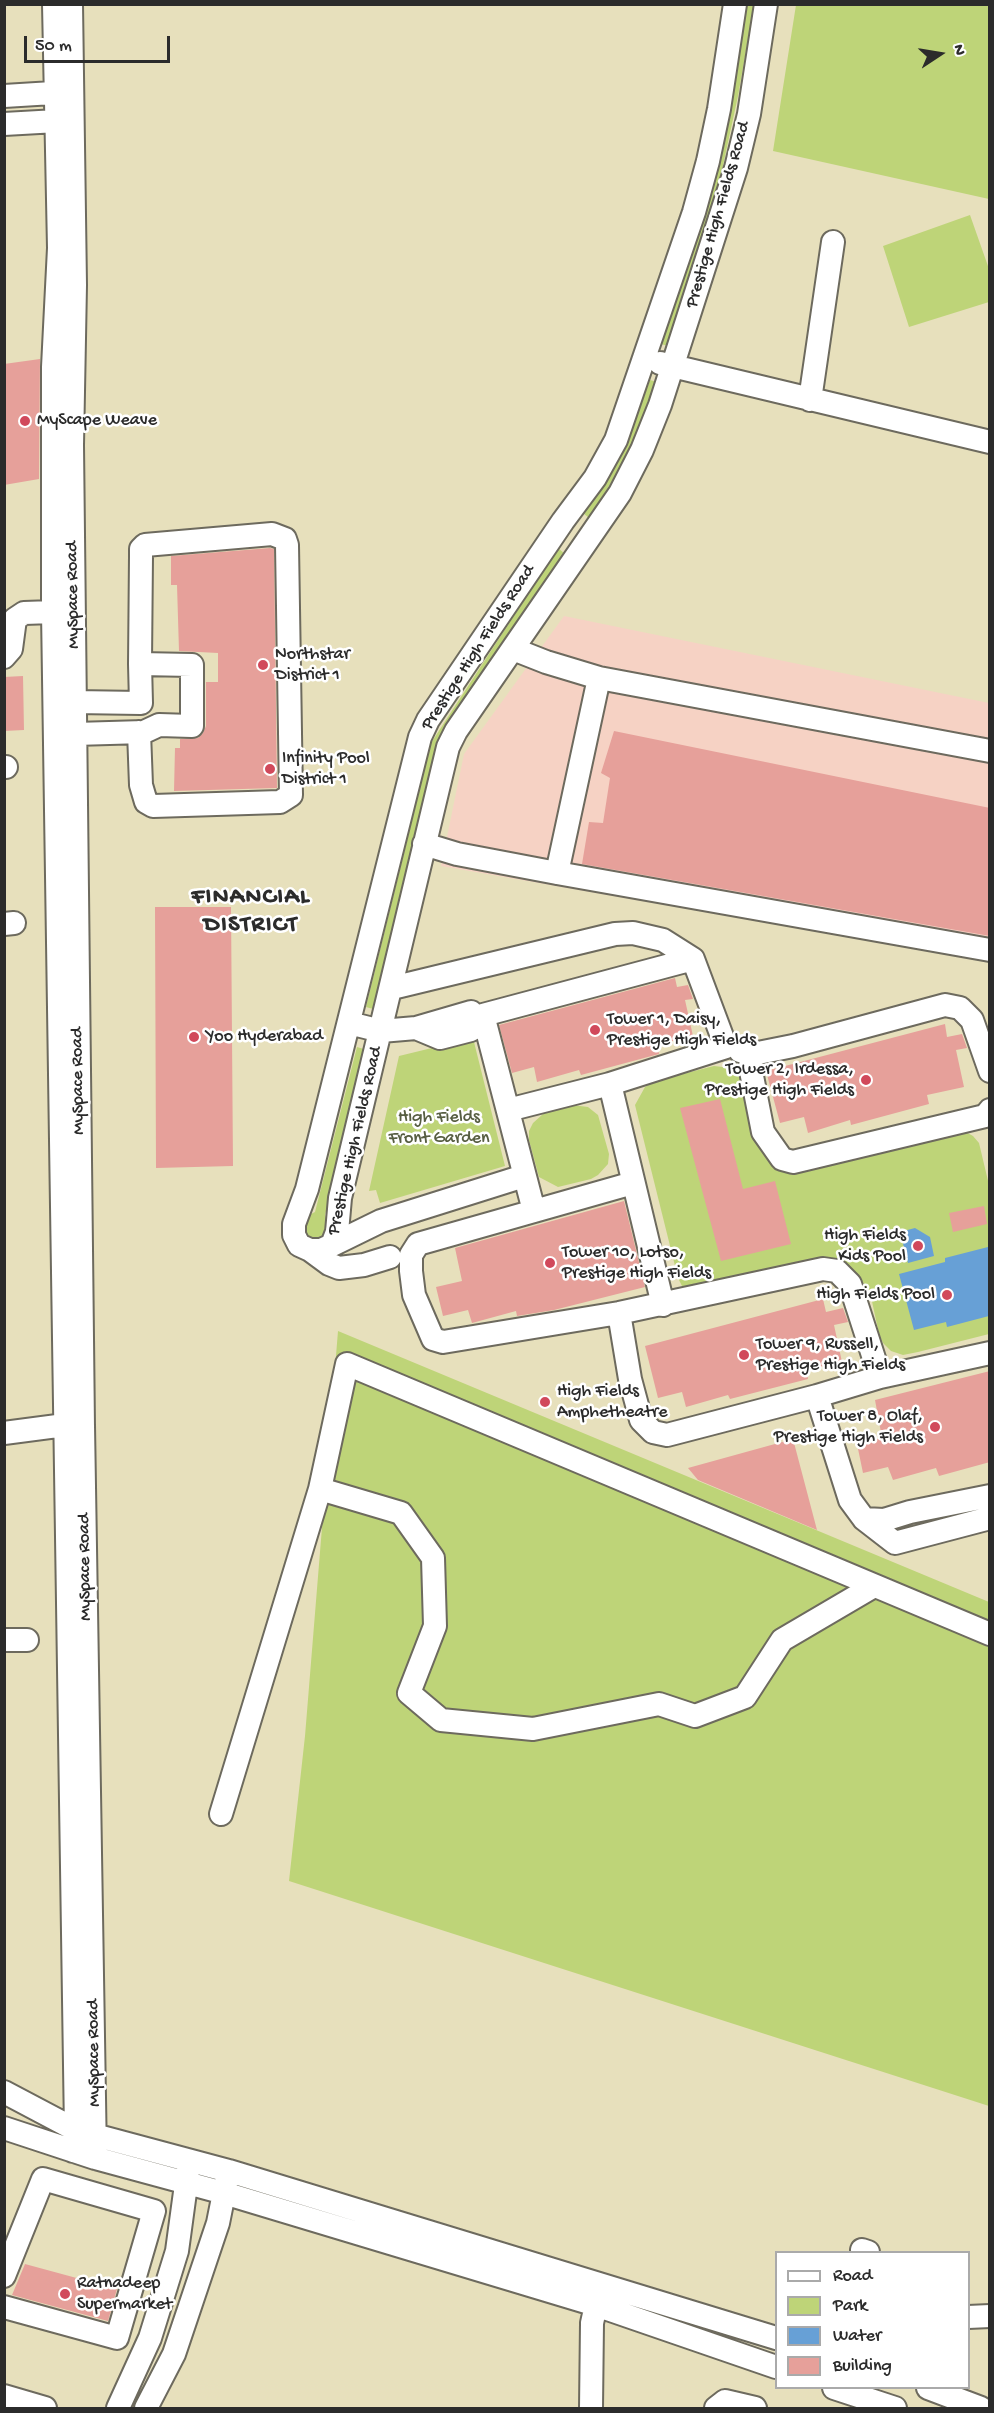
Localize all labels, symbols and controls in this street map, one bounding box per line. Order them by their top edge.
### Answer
scale bar [27,24,172,62]
north arrow [910,24,970,84]
text: 50 m [35,36,72,57]
text: N [948,43,968,57]
street label: Prestige High Fields Road [682,119,756,311]
place label: MyScape Weave [37,410,157,432]
marker: MyScape Weave [18,414,32,428]
street label: MySpace Road [62,541,86,649]
street label: Prestige High Fields Road [417,561,541,735]
place label: Northstar District 1 [275,644,350,686]
marker: Northstar District 1 [256,658,270,672]
place label: Infinity Pool District 1 [282,748,370,790]
marker: Infinity Pool District 1 [263,762,277,776]
district label: FINANCIAL DISTRICT [192,884,310,940]
place label: Tower 1, Daisy, Prestige High Fields [607,1009,756,1052]
marker: Tower 1, Daisy, Prestige High Fields [588,1023,602,1037]
place label: Yoo Hyderabad [206,1026,323,1048]
street label: MySpace Road [67,1027,91,1135]
marker: Yoo Hyderabad [187,1030,201,1044]
street label: Prestige High Fields Road [324,1045,388,1237]
place label: Tower 2, Irdessa, Prestige High Fields [705,1059,854,1102]
marker: Tower 2, Irdessa, Prestige High Fields [859,1073,873,1087]
park label: High Fields Front Garden [388,1107,490,1150]
place label: High Fields Kids Pool [824,1225,906,1268]
marker: High Fields Kids Pool [911,1239,925,1253]
place label: Tower 10, Lotso, Prestige High Fields [562,1242,711,1284]
marker: Tower 10, Lotso, Prestige High Fields [543,1256,557,1270]
place label: High Fields Pool [816,1284,935,1306]
marker: High Fields Pool [940,1288,954,1302]
place label: Tower 9, Russell, Prestige High Fields [756,1334,905,1376]
marker: Tower 9, Russell, Prestige High Fields [737,1348,751,1362]
place label: High Fields Amphetheatre [557,1381,668,1424]
marker: High Fields Amphetheatre [538,1395,552,1409]
place label: Tower 8, Olaf, Prestige High Fields [774,1406,923,1448]
marker: Tower 8, Olaf, Prestige High Fields [928,1420,942,1434]
street label: MySpace Road [74,1513,98,1621]
street label: MySpace Road [83,1999,107,2107]
legend [775,2251,970,2389]
text: Road [833,2266,872,2287]
place label: Ratnadeep Supermarket [77,2273,172,2316]
marker: Ratnadeep Supermarket [58,2287,72,2301]
text: Park [833,2296,867,2317]
text: Water [833,2326,881,2347]
text: Building [833,2356,892,2377]

